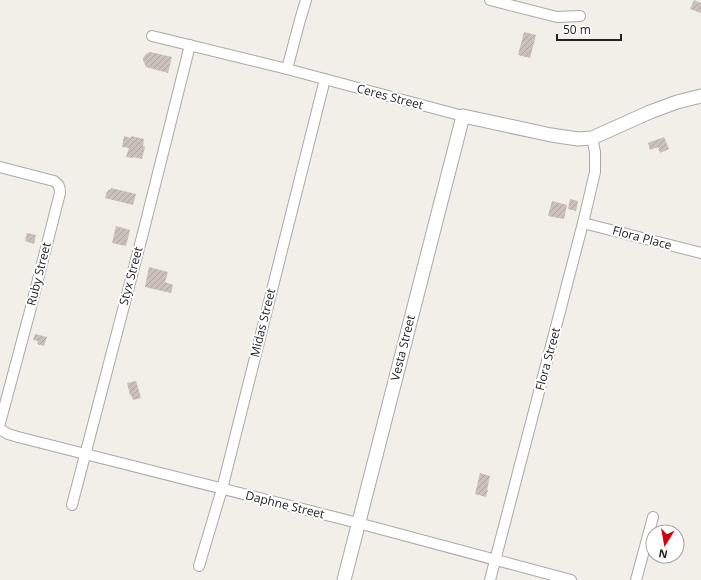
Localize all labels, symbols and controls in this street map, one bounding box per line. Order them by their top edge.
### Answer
scale bar [557,16,621,42]
text: 50 m [563,21,591,38]
street label: Ceres Street [355,79,425,114]
street label: Flora Place [611,221,674,254]
street label: Ruby Street [22,240,55,307]
street label: Styx Street [115,245,146,307]
street label: Midas Street [246,287,279,359]
street label: Vesta Street [386,313,419,383]
street label: Flora Street [531,325,564,392]
street label: Daphne Street [244,486,326,523]
north arrow [645,524,685,564]
text: N [657,546,669,563]

